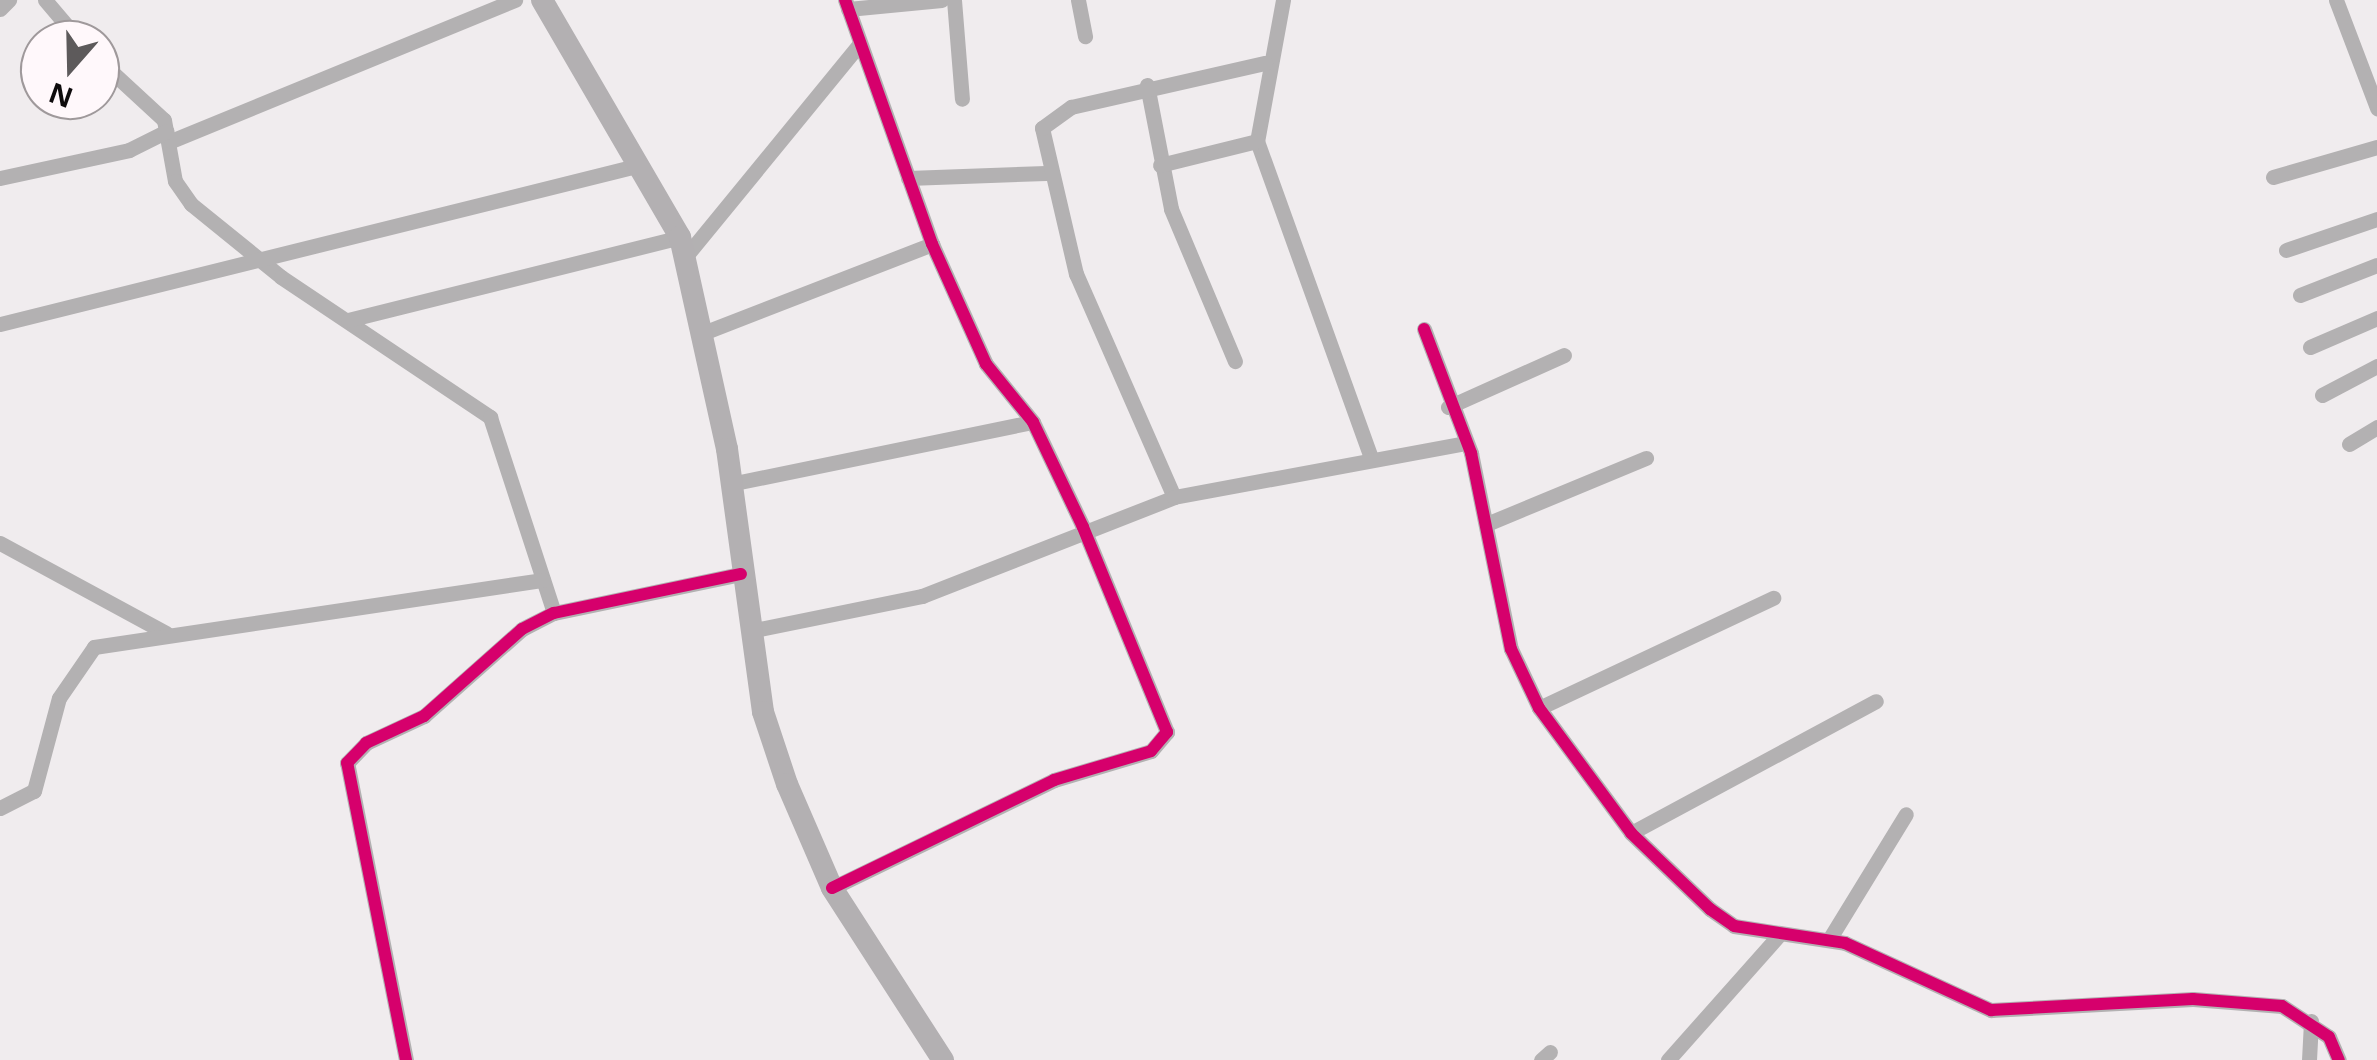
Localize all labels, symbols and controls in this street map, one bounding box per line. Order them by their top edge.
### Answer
north arrow [20,20,120,120]
text: N [43,75,78,118]

